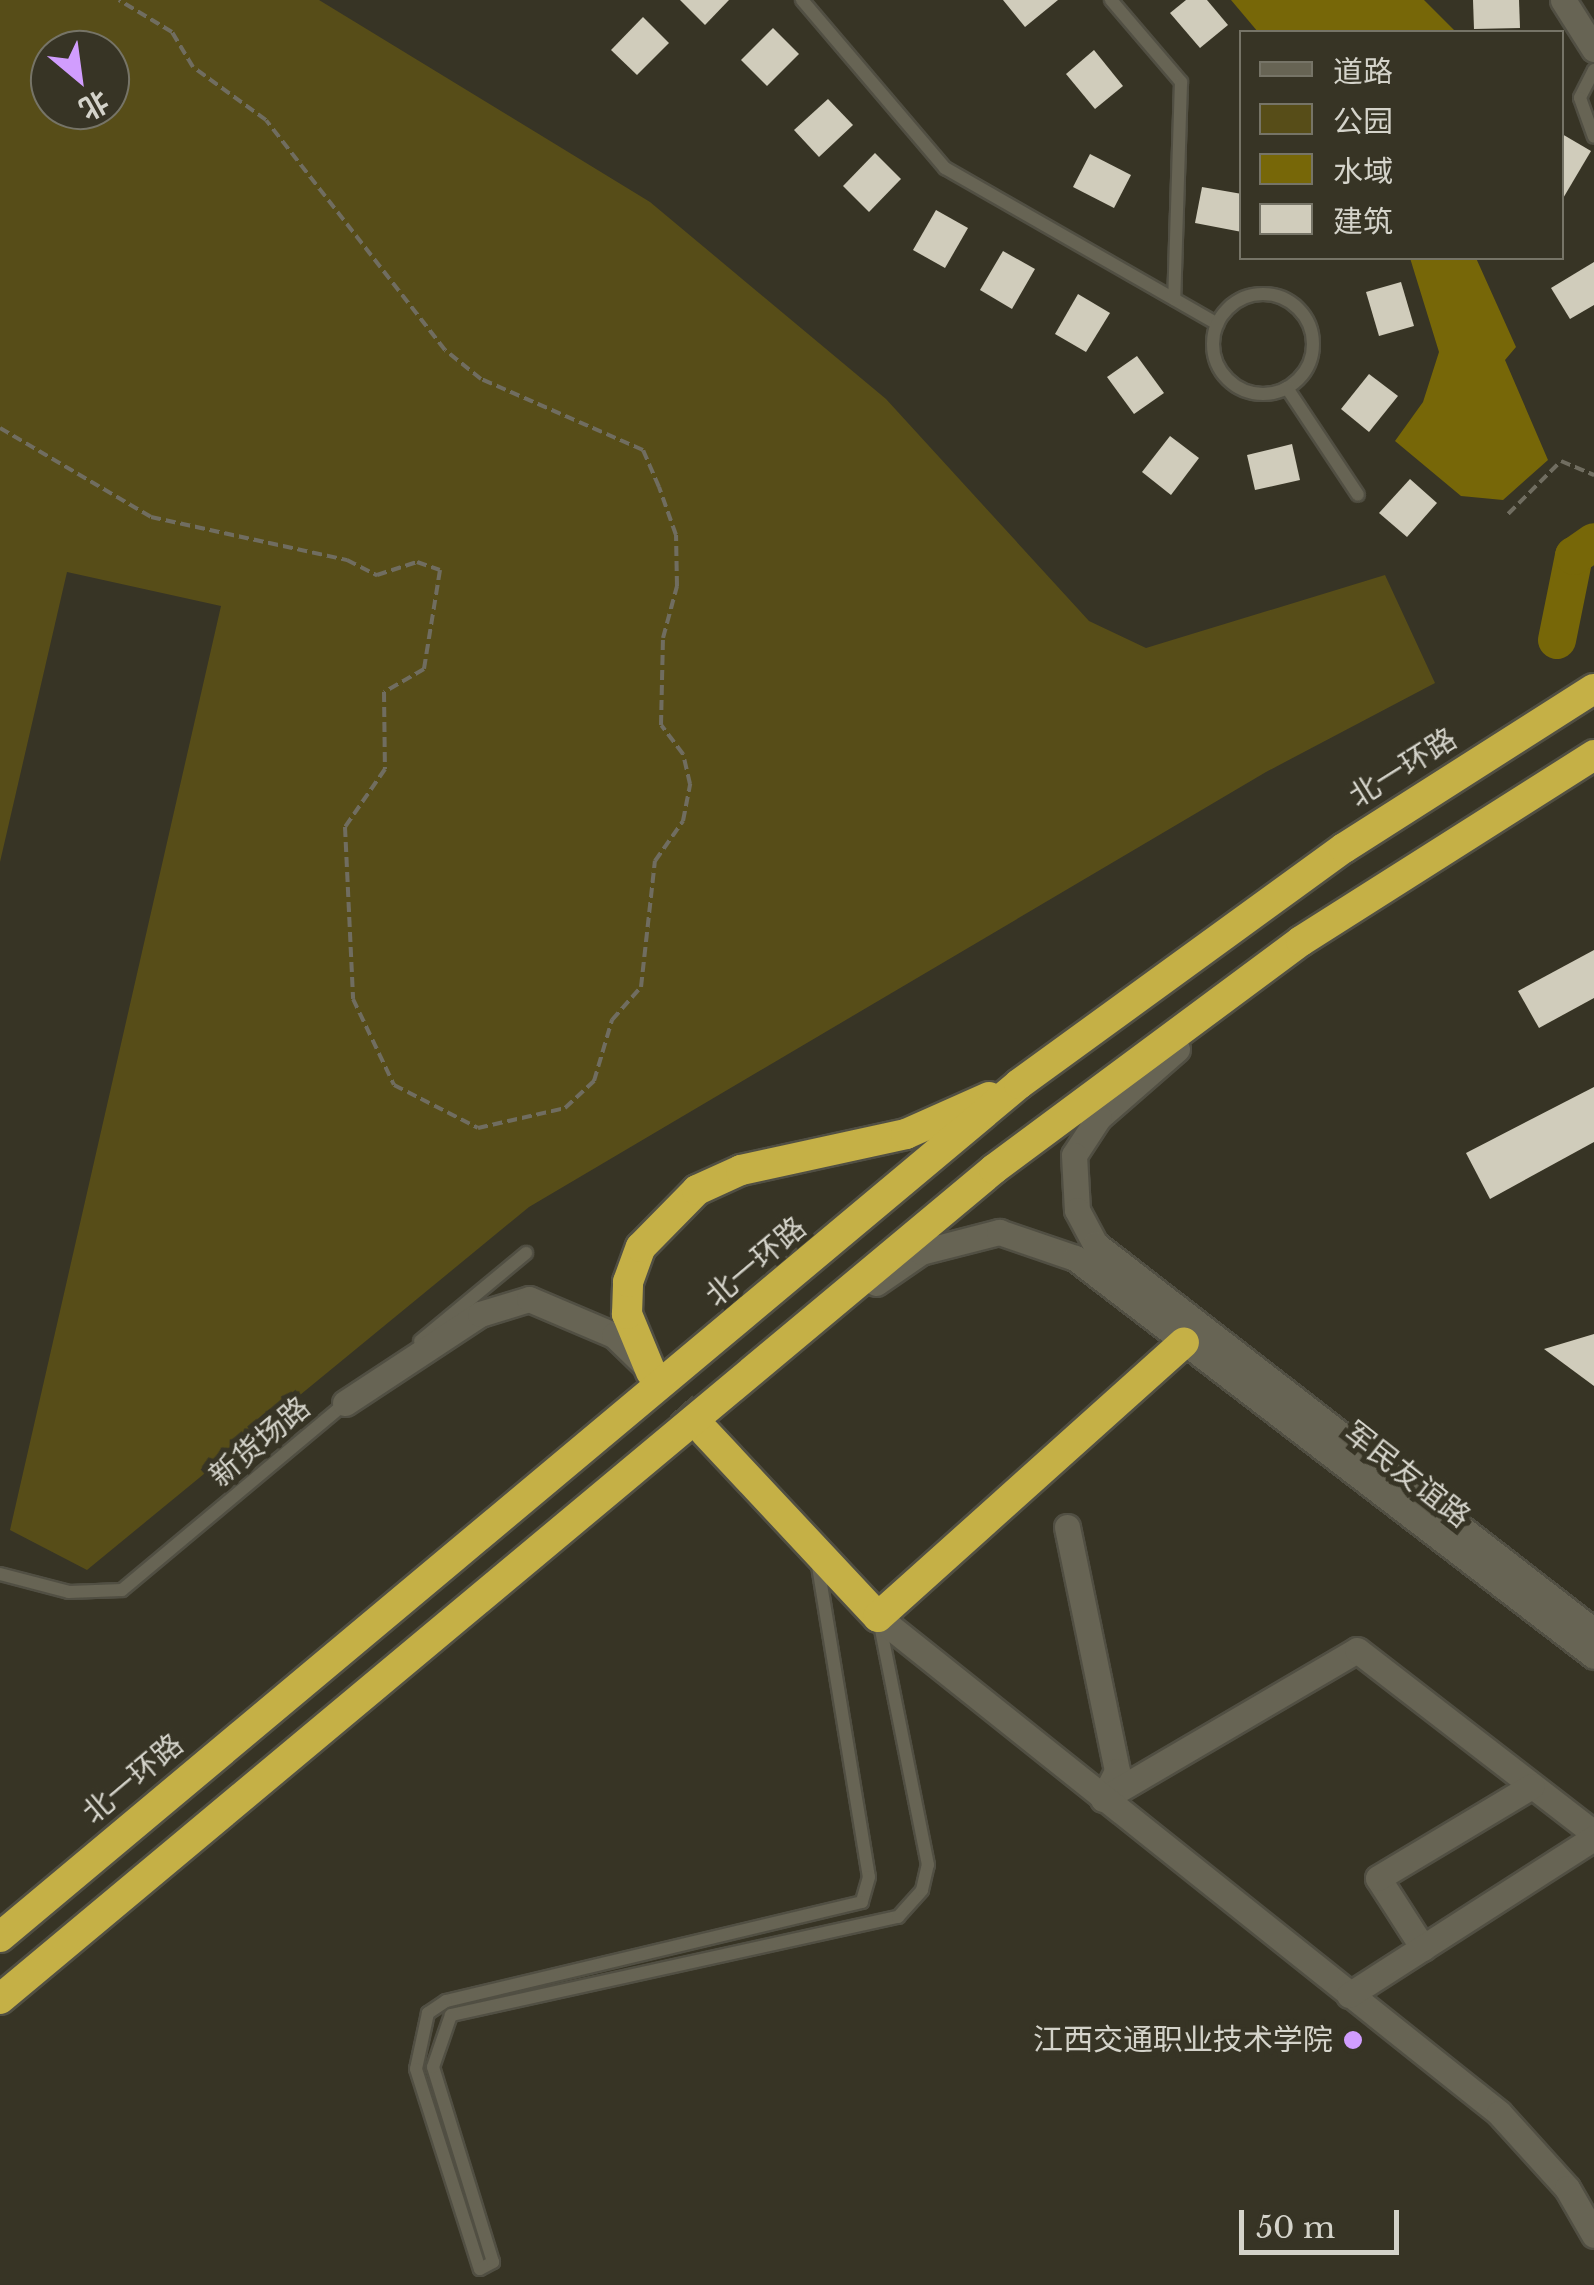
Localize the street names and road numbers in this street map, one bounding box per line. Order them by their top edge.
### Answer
street label: 北一环路 [1343,721,1463,815]
street label: 北一环路 [698,1210,814,1314]
street label: 新货场路 [202,1390,318,1494]
street label: 军民友谊路 [1337,1415,1477,1535]
street label: 北一环路 [75,1727,191,1831]

